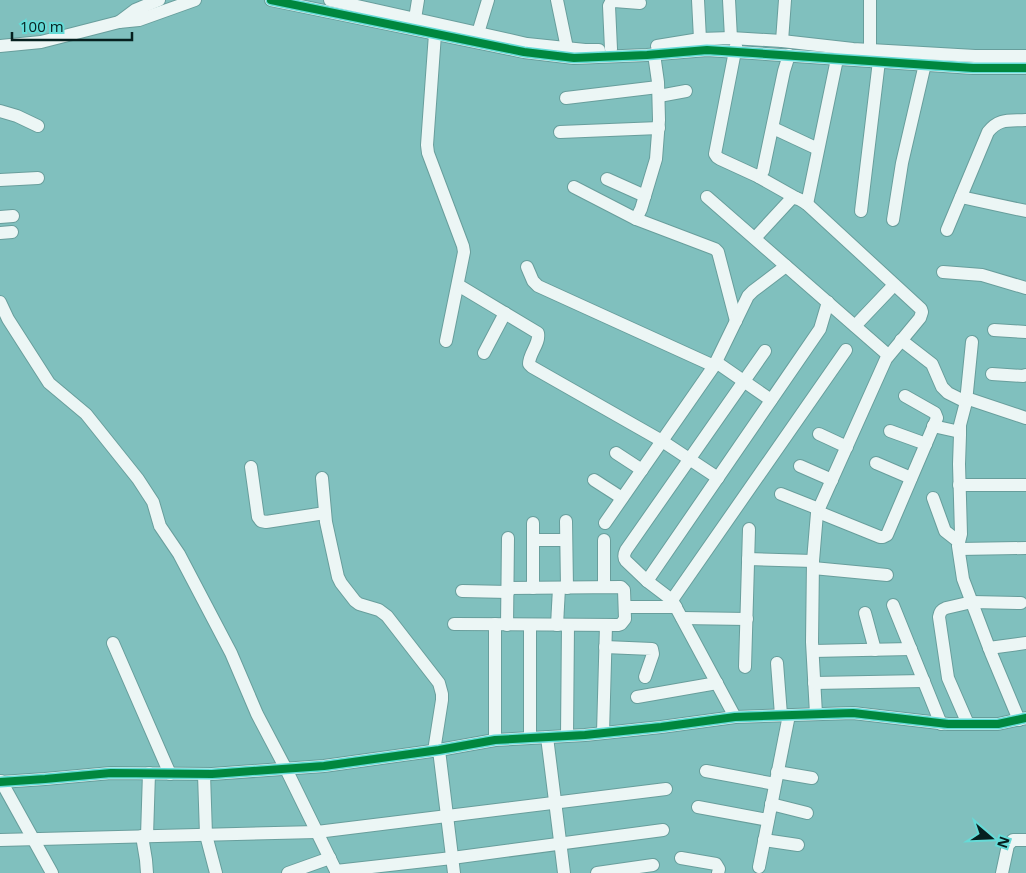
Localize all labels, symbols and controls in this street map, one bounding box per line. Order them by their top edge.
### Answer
scale bar [12,10,132,42]
text: 100 m [20,16,64,36]
north arrow [966,813,1016,863]
text: N [993,834,1015,851]

